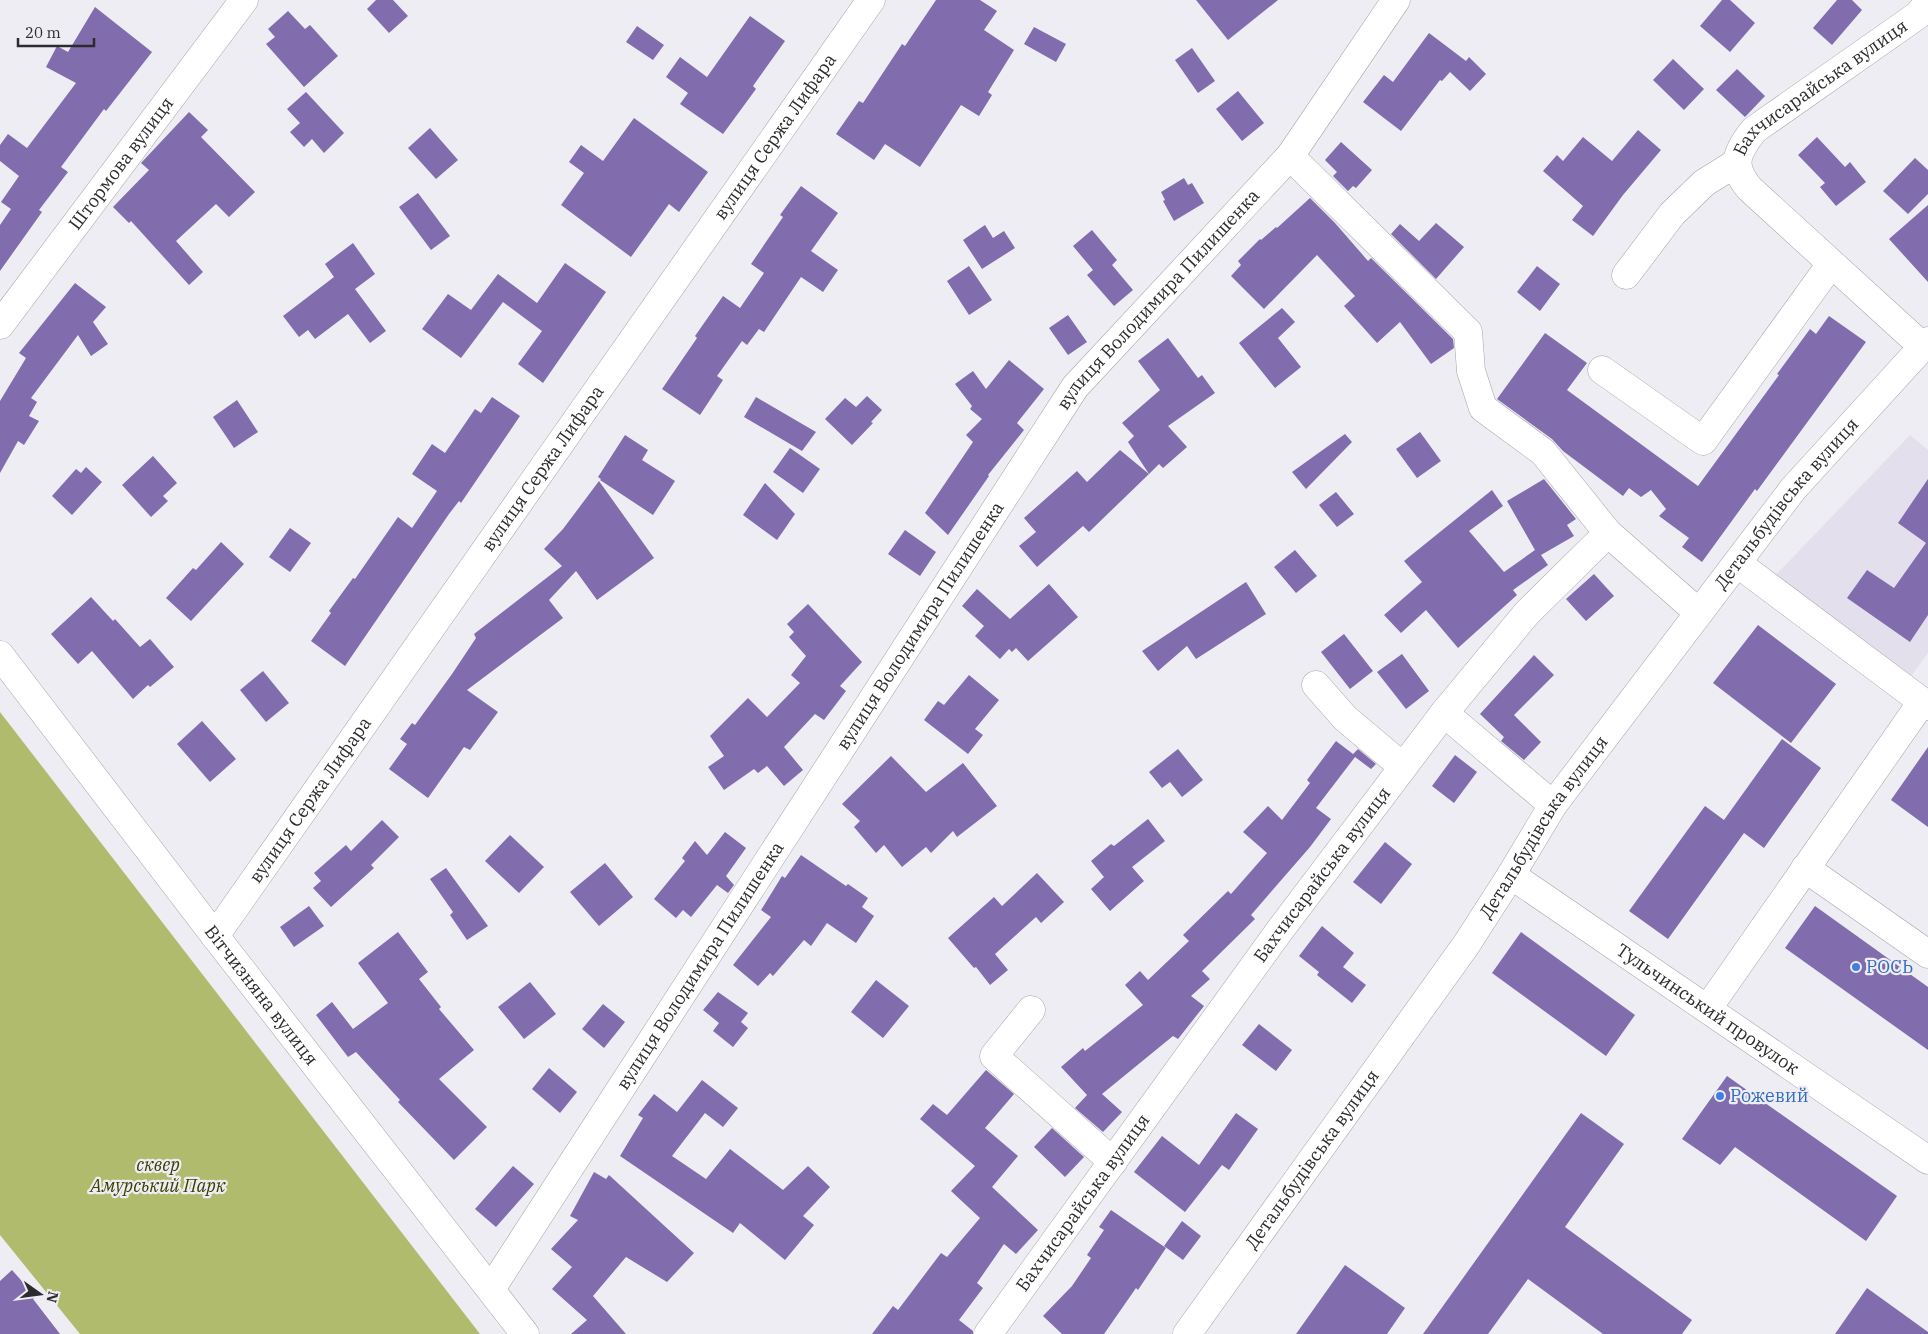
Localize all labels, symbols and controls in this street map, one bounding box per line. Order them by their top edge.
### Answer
street label: Бахчисарайська вулиця [1728,14,1912,159]
scale bar [18,15,94,47]
text: 20 m [25,23,61,42]
street label: вулиця Сержа Лифара [709,49,841,224]
street label: Штормова вулиця [63,92,178,234]
street label: вулиця Володимира Пилишенка [1051,184,1264,414]
street label: вулиця Сержа Лифара [476,380,609,556]
street label: Детальбудівська вулиця [1709,413,1863,594]
street label: вулиця Володимира Пилишенка [831,497,1009,754]
street label: вулиця Сержа Лифара [244,712,376,887]
street label: Детальбудівська вулиця [1474,731,1613,923]
street label: Бахчисарайська вулиця [1248,782,1395,967]
street label: вулиця Володимира Пилишенка [611,837,789,1094]
street label: Вітчизняна вулиця [200,920,323,1070]
street label: Тульчинський провулок [1612,938,1804,1080]
place label: РОСЬ [1866,955,1913,978]
marker: РОСЬ [1850,961,1862,973]
street label: Детальбудівська вулиця [1240,1065,1384,1253]
place label: Рожевий [1730,1084,1809,1107]
marker: Рожевий [1714,1090,1726,1102]
street label: Бахчисарайська вулиця [1011,1109,1154,1296]
park label: сквер Амурський Парк [89,1153,226,1197]
north arrow [15,1269,65,1319]
text: N [43,1290,63,1305]

